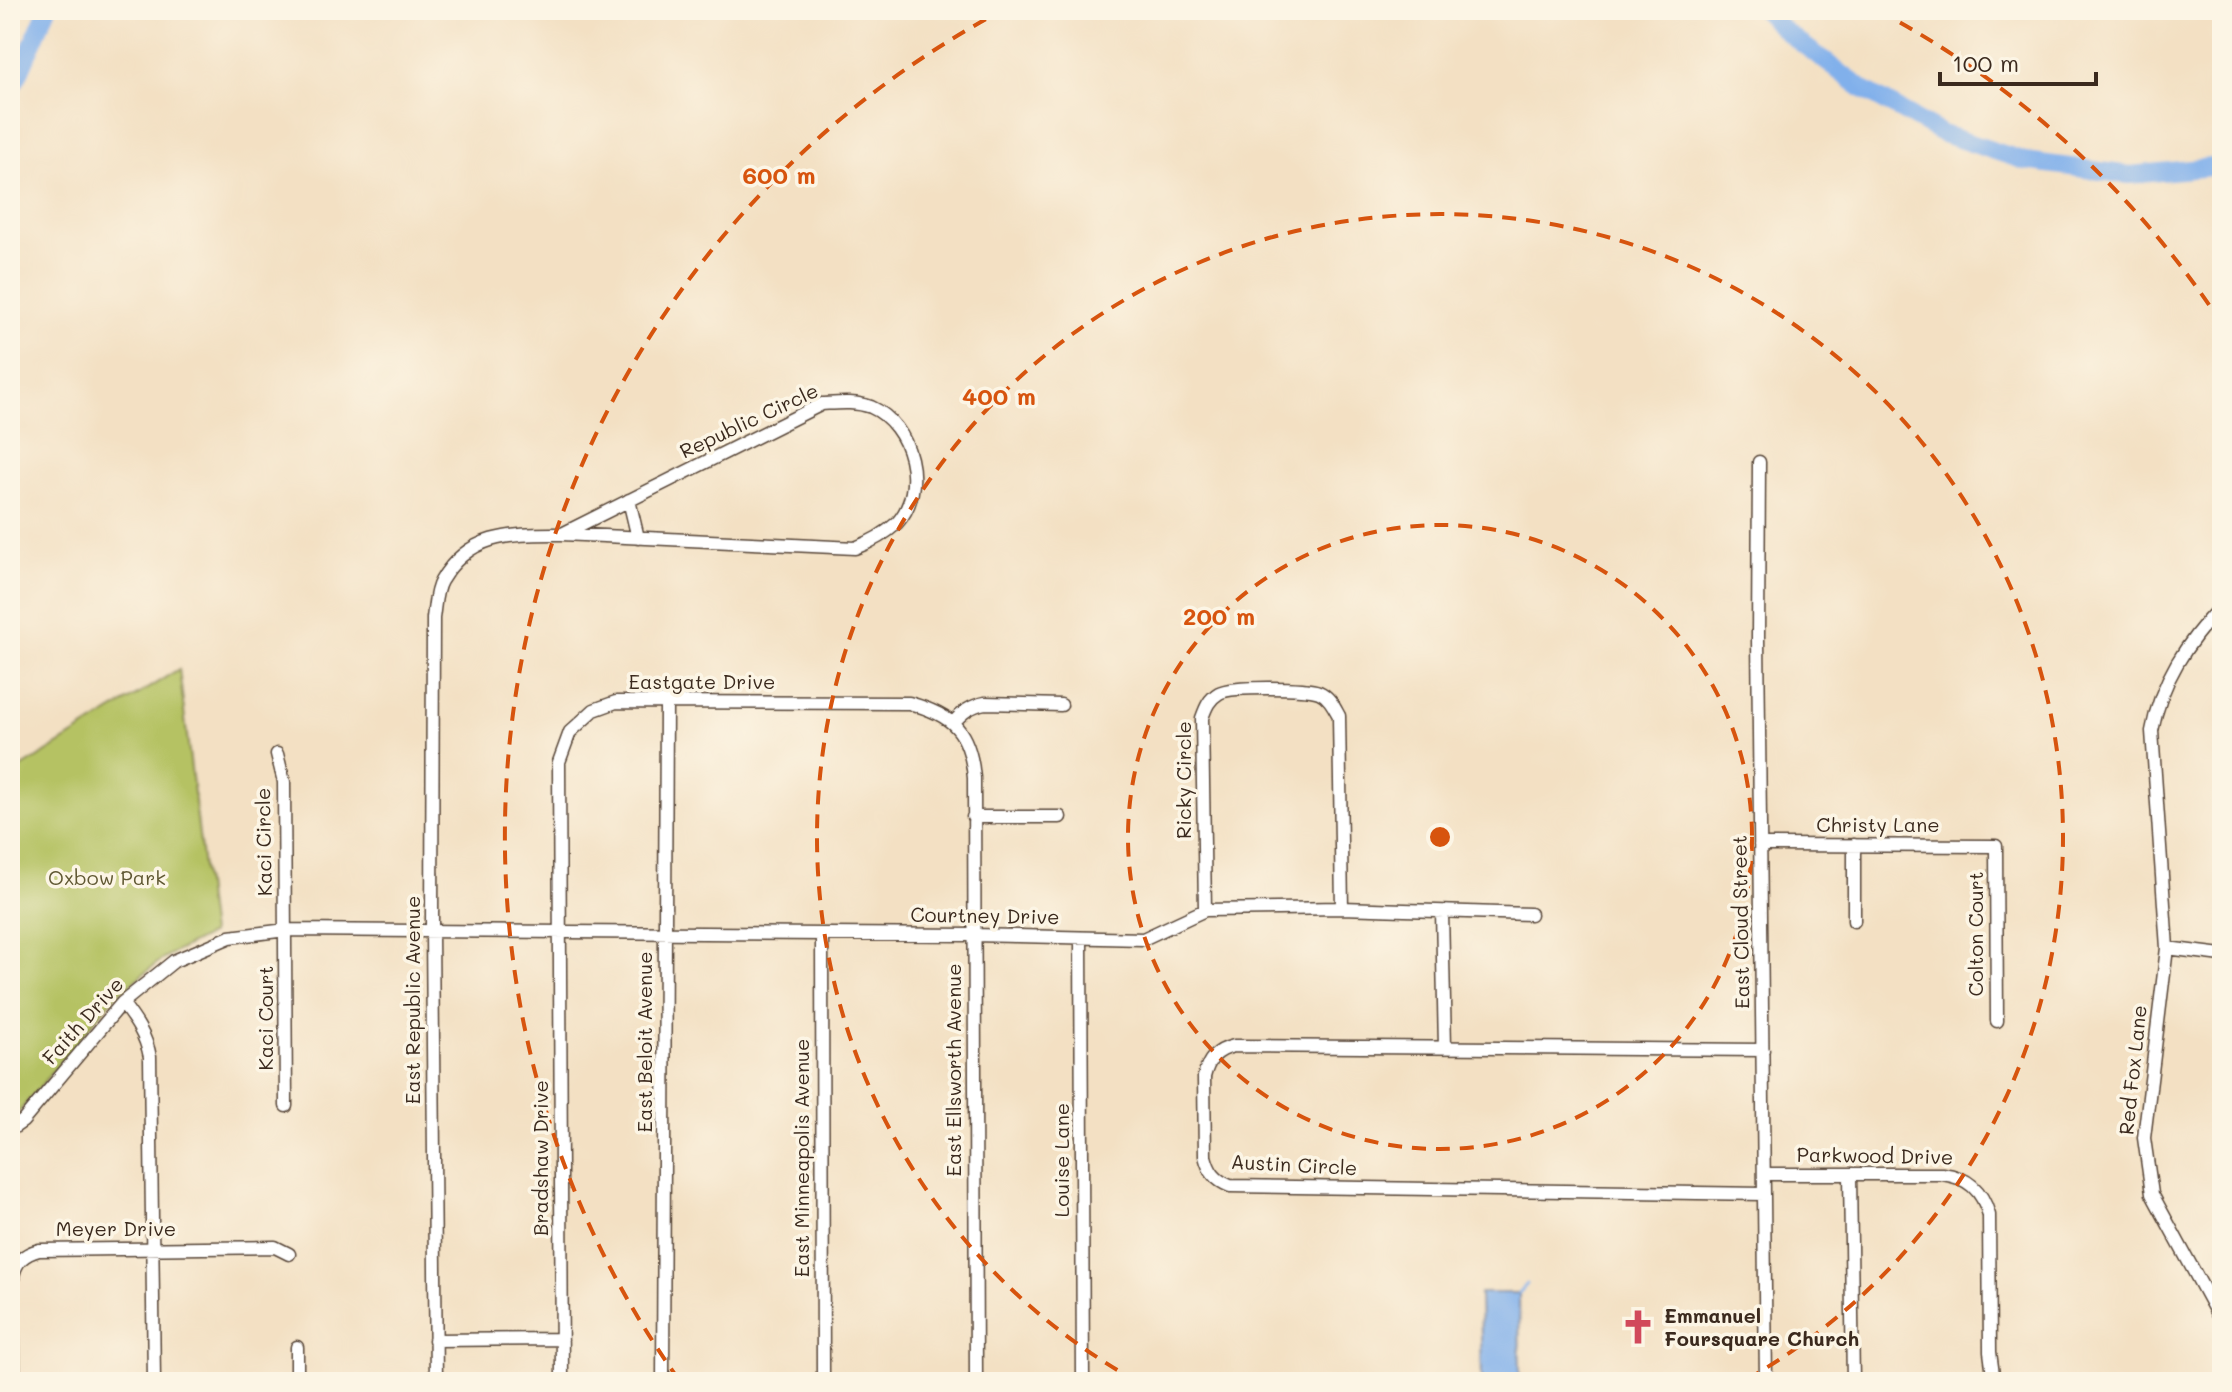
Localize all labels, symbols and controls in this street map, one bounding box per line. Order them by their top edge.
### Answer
scale bar [1940,36,2096,86]
text: 100 m [1952,47,2019,78]
text: 600 m [742,159,816,190]
street label: Republic Circle [675,377,822,464]
text: 400 m [962,380,1036,411]
text: 200 m [1183,600,1255,631]
street label: Eastgate Drive [629,668,775,694]
street label: Ricky Circle [1170,721,1196,839]
street label: Kaci Circle [249,788,277,896]
street label: Christy Lane [1816,811,1940,837]
centre of rings [1426,823,1454,851]
street label: East Cloud Street [1725,835,1755,1009]
park label: Oxbow Park [48,864,166,890]
street label: Colton Court [1962,871,1988,997]
street label: East Republic Avenue [399,896,425,1104]
street label: Courtney Drive [910,901,1060,929]
street label: East Beloit Avenue [631,951,657,1133]
street label: East Ellsworth Avenue [940,963,966,1177]
street label: Kaci Court [252,966,278,1070]
street label: Faith Drive [36,971,128,1070]
street label: Red Fox Lane [2112,1004,2152,1136]
street label: East Minneapolis Avenue [788,1039,814,1277]
street label: Bradshaw Drive [527,1080,553,1236]
street label: Louise Lane [1048,1103,1074,1217]
street label: Parkwood Drive [1797,1141,1953,1169]
street label: Austin Circle [1230,1148,1358,1180]
street label: Meyer Drive [56,1215,176,1241]
place label: Emmanuel Foursquare Church [1664,1302,1859,1351]
church icon: Emmanuel Foursquare Church [1619,1308,1657,1346]

